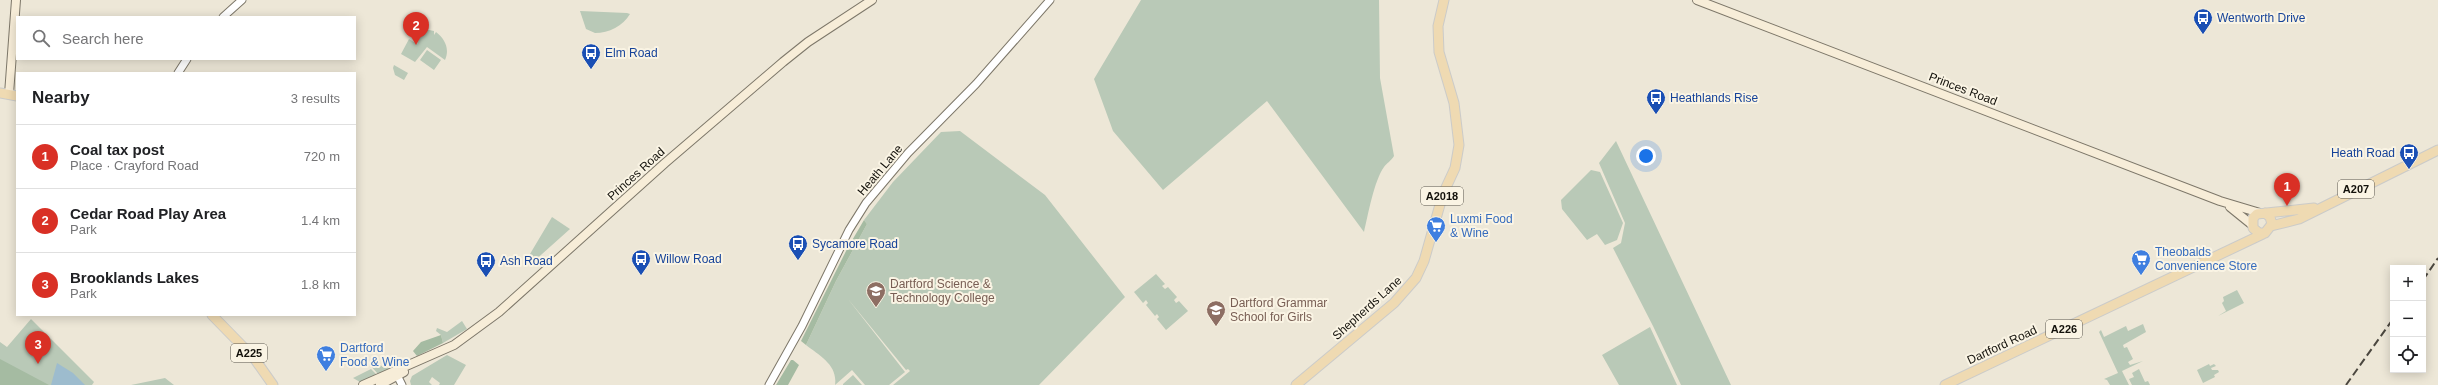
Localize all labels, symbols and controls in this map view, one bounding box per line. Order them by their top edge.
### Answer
bus stop icon: Wentworth Drive [2192,7,2214,35]
place label: Wentworth Drive [2217,11,2306,25]
pin: 2 [403,12,429,45]
search box [16,16,356,60]
icon: search [30,27,52,49]
text: Search here [62,30,144,47]
bus stop icon: Elm Road [580,42,602,70]
place label: Elm Road [605,46,658,60]
street label: Princes Road [1927,70,1999,108]
bus stop icon: Heathlands Rise [1645,87,1667,115]
text: Nearby [32,88,90,107]
text: 3 results [291,91,340,106]
place label: Heathlands Rise [1670,91,1758,105]
text: Coal tax post [70,141,164,158]
street label: Heath Lane [855,141,906,198]
bus stop icon: Heath Road [2398,142,2420,170]
street label: Princes Road [605,145,667,203]
your location [1636,146,1656,166]
place label: Heath Road [2331,146,2395,160]
text: 1 [41,149,49,164]
text: 720 m [304,149,340,164]
text: Place · Crayford Road [70,158,199,173]
pin: 1 [2274,173,2300,206]
road number: A207 [2338,180,2374,198]
road number: A2018 [1421,187,1463,205]
text: Cedar Road Play Area [70,205,226,222]
place label: Luxmi Food & Wine [1450,212,1513,240]
text: 2 [41,213,49,228]
text: 1.4 km [301,213,340,228]
supermarket icon: Luxmi Food & Wine [1425,215,1447,243]
text: Park [70,222,97,237]
bus stop icon: Sycamore Road [787,233,809,261]
place label: Sycamore Road [812,237,898,251]
place label: Theobalds Convenience Store [2155,245,2257,273]
bus stop icon: Willow Road [630,248,652,276]
supermarket icon: Theobalds Convenience Store [2130,248,2152,276]
bus stop icon: Ash Road [475,250,497,278]
place label: Willow Road [655,252,722,266]
place label: Ash Road [500,254,553,268]
map controls [2390,265,2426,373]
button: + [2390,265,2426,301]
text: Brooklands Lakes [70,269,199,286]
street label: Shepherds Lane [1330,273,1405,343]
text: 3 [41,277,49,292]
text: 1.8 km [301,277,340,292]
place label: Dartford Science & Technology College [890,277,995,305]
school or university icon: Dartford Science & Technology College [865,280,887,308]
text: Park [70,286,97,301]
place label: Dartford Grammar School for Girls [1230,296,1327,324]
school or university icon: Dartford Grammar School for Girls [1205,299,1227,327]
button: − [2390,301,2426,337]
road number: A226 [2046,320,2082,338]
street label: Dartford Road [1965,323,2039,367]
pin: 3 [25,331,51,364]
button: locate [2390,337,2426,373]
place label: Dartford Food & Wine [340,341,410,369]
road number: A225 [231,344,267,362]
supermarket icon: Dartford Food & Wine [315,344,337,372]

